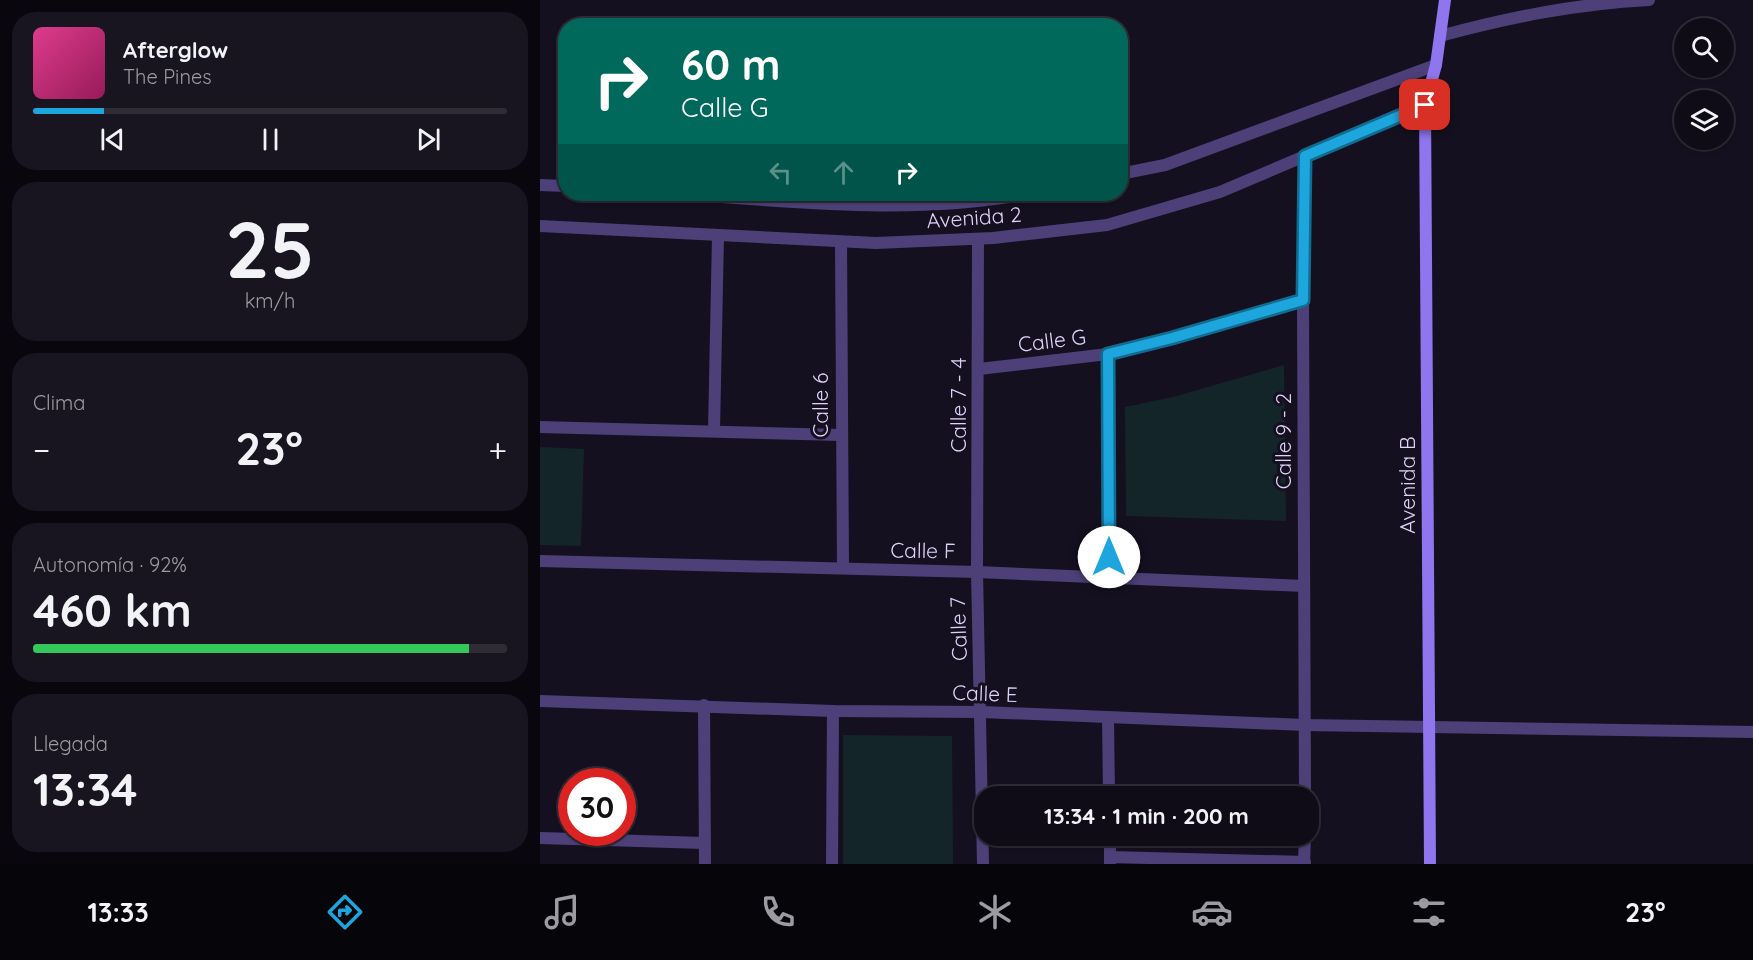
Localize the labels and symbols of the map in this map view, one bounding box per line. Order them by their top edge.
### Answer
pin [1399,79,1450,130]
street label: Avenida 2 [925,201,1022,233]
street label: Calle G [1017,323,1087,357]
street label: Calle 7 - 4 [945,358,971,452]
street label: Calle 6 [807,373,833,437]
street label: Calle 9 - 2 [1270,393,1296,489]
street label: Avenida B [1394,436,1420,534]
position arrow [1077,525,1141,589]
street label: Calle F [890,536,956,564]
street label: Calle 7 [944,596,972,662]
street label: Calle E [952,679,1018,707]
speed limit sign: 30 [558,768,636,846]

